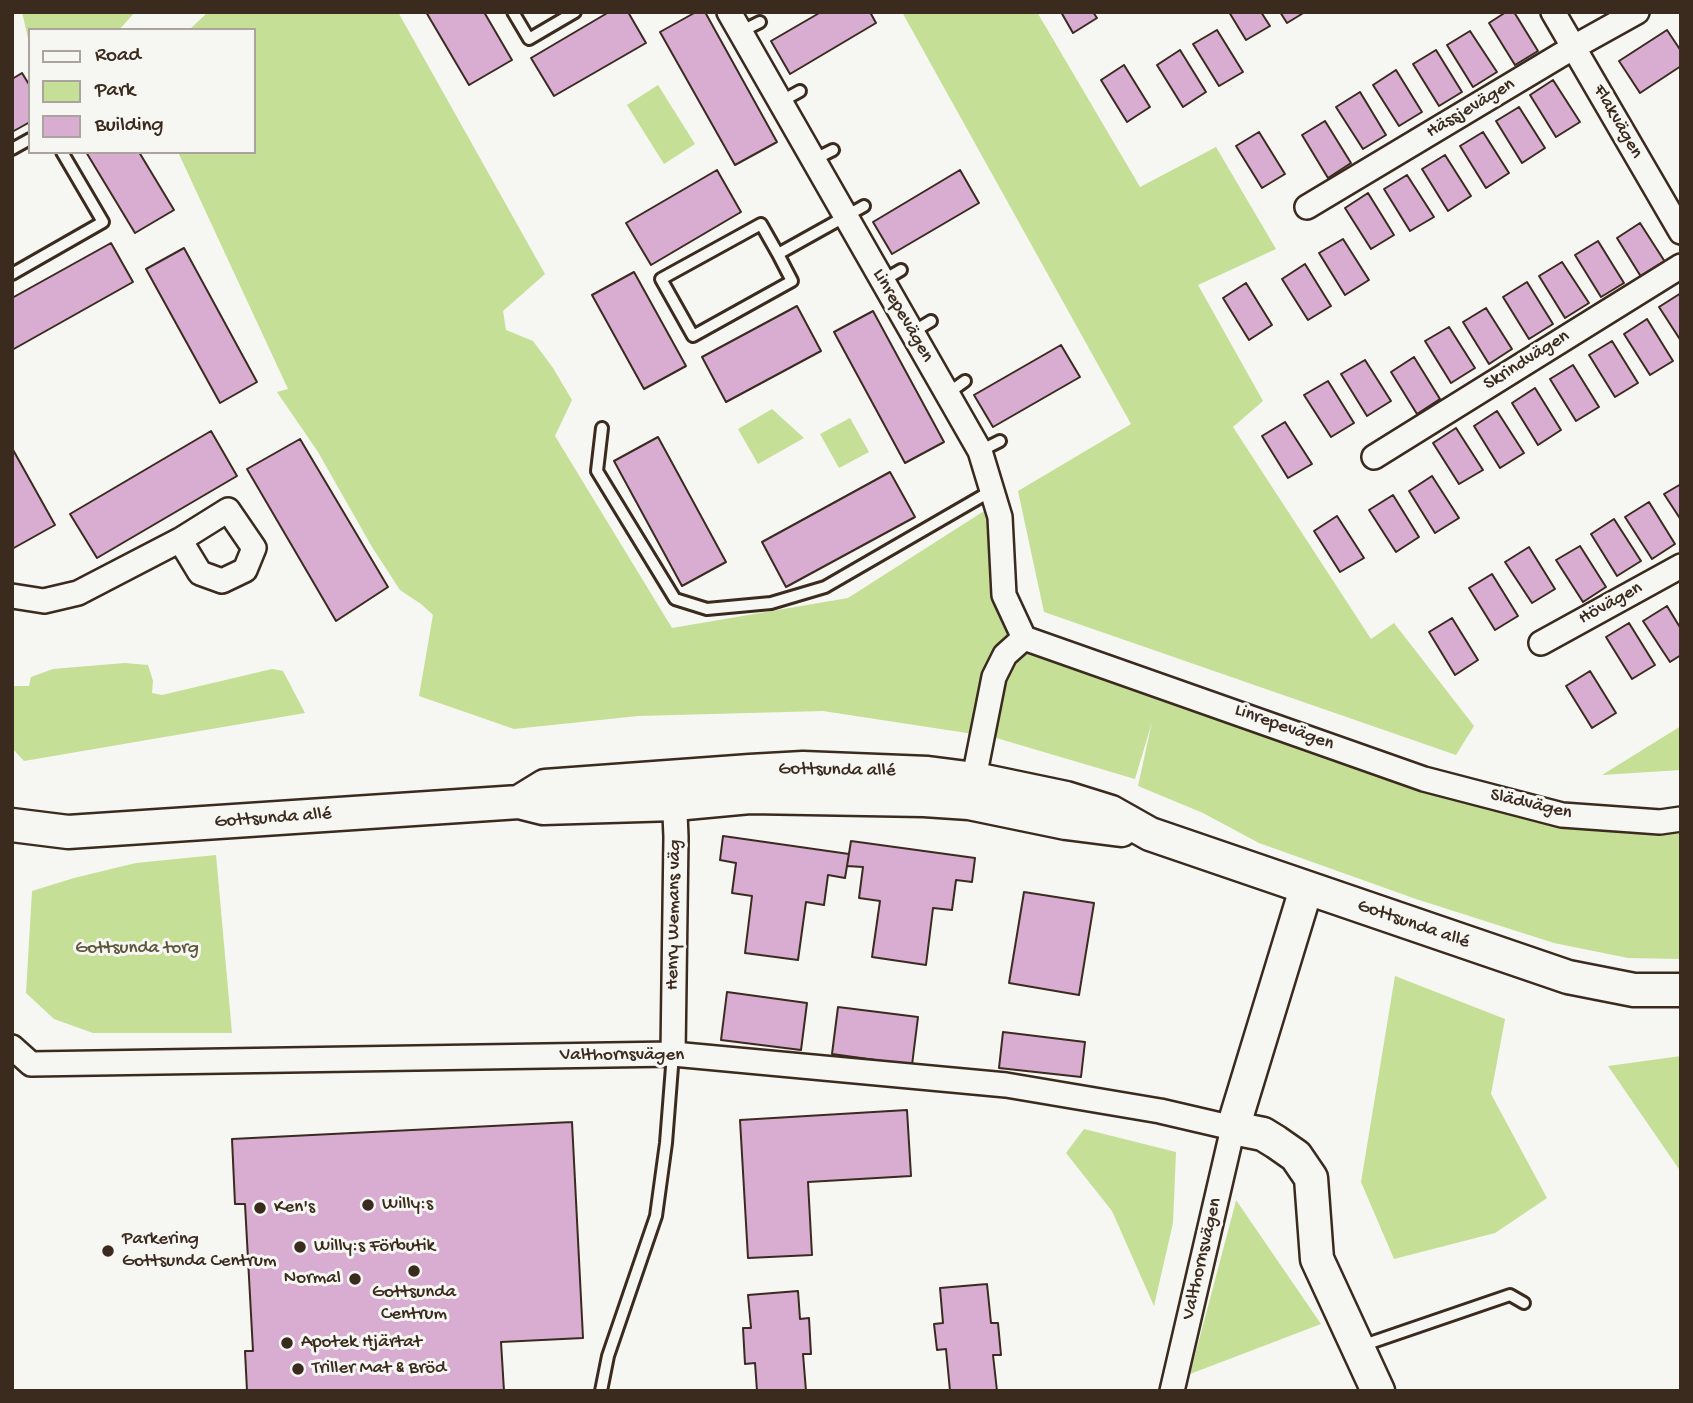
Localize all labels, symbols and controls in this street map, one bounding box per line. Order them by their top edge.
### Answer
legend [28,28,256,154]
text: Road [95,44,141,69]
street label: Hässjevägen [1423,74,1519,144]
text: Park [95,79,135,104]
street label: Flakvägen [1587,81,1647,163]
text: Building [95,114,164,139]
street label: Linrepevägen [866,265,938,367]
street label: Skrindvägen [1480,326,1574,396]
street label: Hövägen [1575,577,1647,631]
street label: Linrepevägen [1231,699,1337,757]
street label: Gottsunda allé [778,759,896,783]
street label: Slädvägen [1488,785,1574,825]
street label: Gottsunda allé [214,804,332,834]
street label: Henry Wemans väg [662,840,688,990]
street label: Gottsunda allé [1354,895,1472,955]
park label: Gottsunda torg [75,938,199,960]
street label: Valthornsvägen [560,1045,684,1067]
place label: Willy:s [382,1194,433,1216]
street label: Valthornsvägen [1178,1196,1228,1322]
place label: Ken's [274,1197,315,1219]
marker: Willy:s [360,1197,376,1213]
marker: Ken's [252,1200,268,1216]
place label: Parkering Gottsunda Centrum [122,1229,276,1273]
place label: Willy:s Förbutik [314,1236,435,1258]
marker: Willy:s Förbutik [292,1239,308,1255]
marker: Parkering Gottsunda Centrum [100,1243,116,1259]
marker: Gottsunda Centrum [406,1263,422,1279]
place label: Normal [284,1268,341,1290]
marker: Normal [347,1271,363,1287]
place label: Gottsunda Centrum [372,1282,456,1326]
place label: Apotek Hjärtat [301,1332,422,1354]
marker: Apotek Hjärtat [279,1335,295,1351]
place label: Triller Mat & Bröd [312,1358,446,1380]
marker: Triller Mat & Bröd [290,1361,306,1377]

